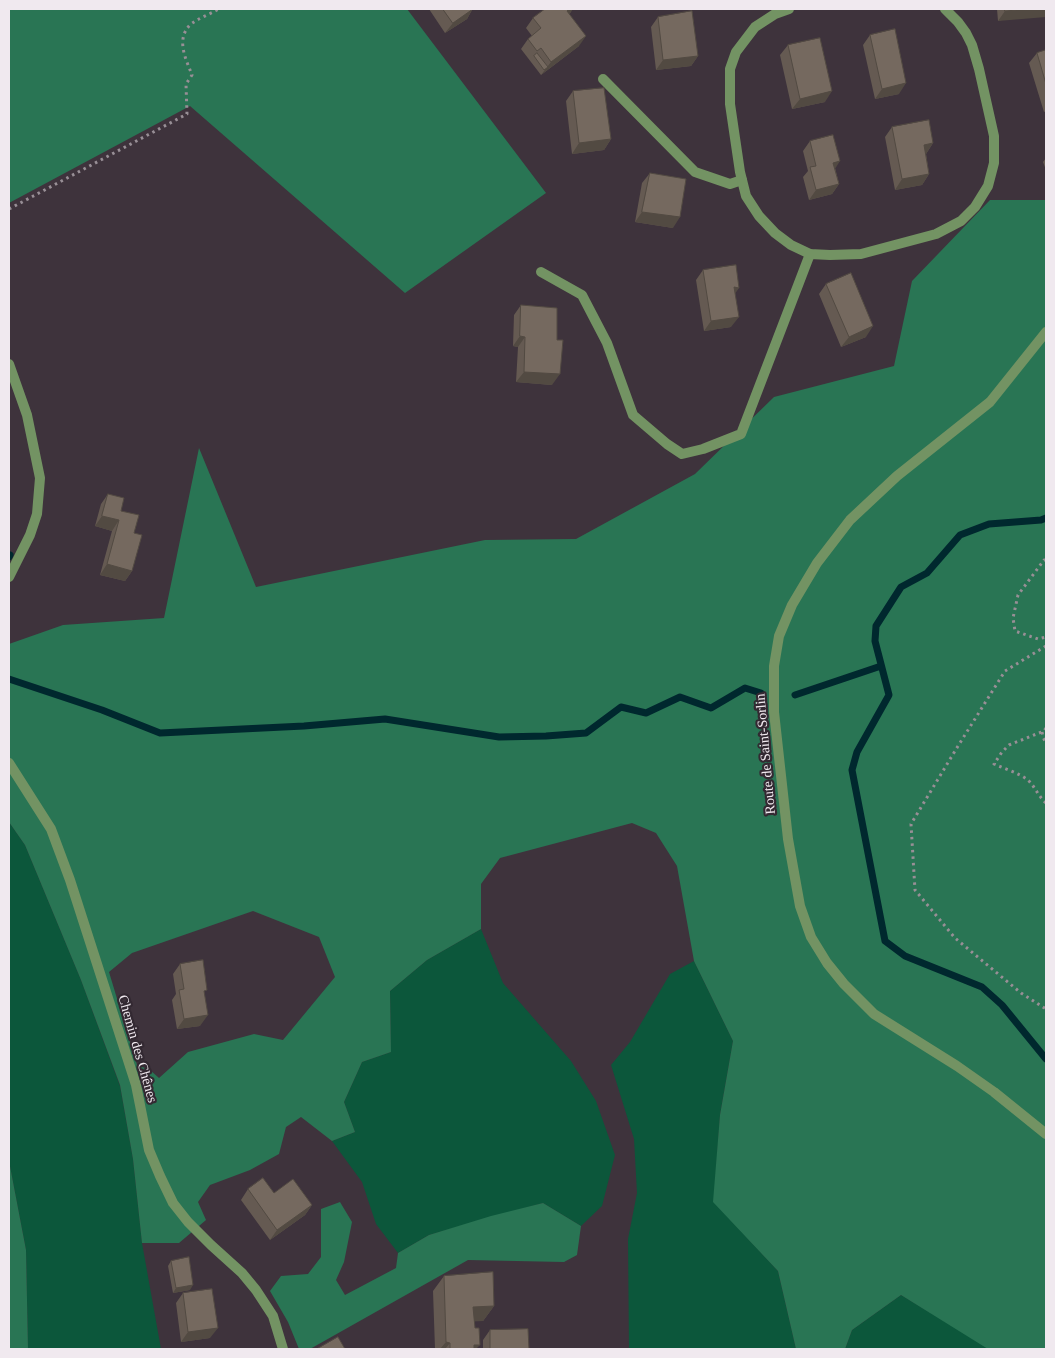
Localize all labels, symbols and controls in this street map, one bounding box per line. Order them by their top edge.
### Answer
street label: Route de Saint-Sorlin [752,693,780,815]
street label: Chemin des Chênes [114,993,160,1105]

